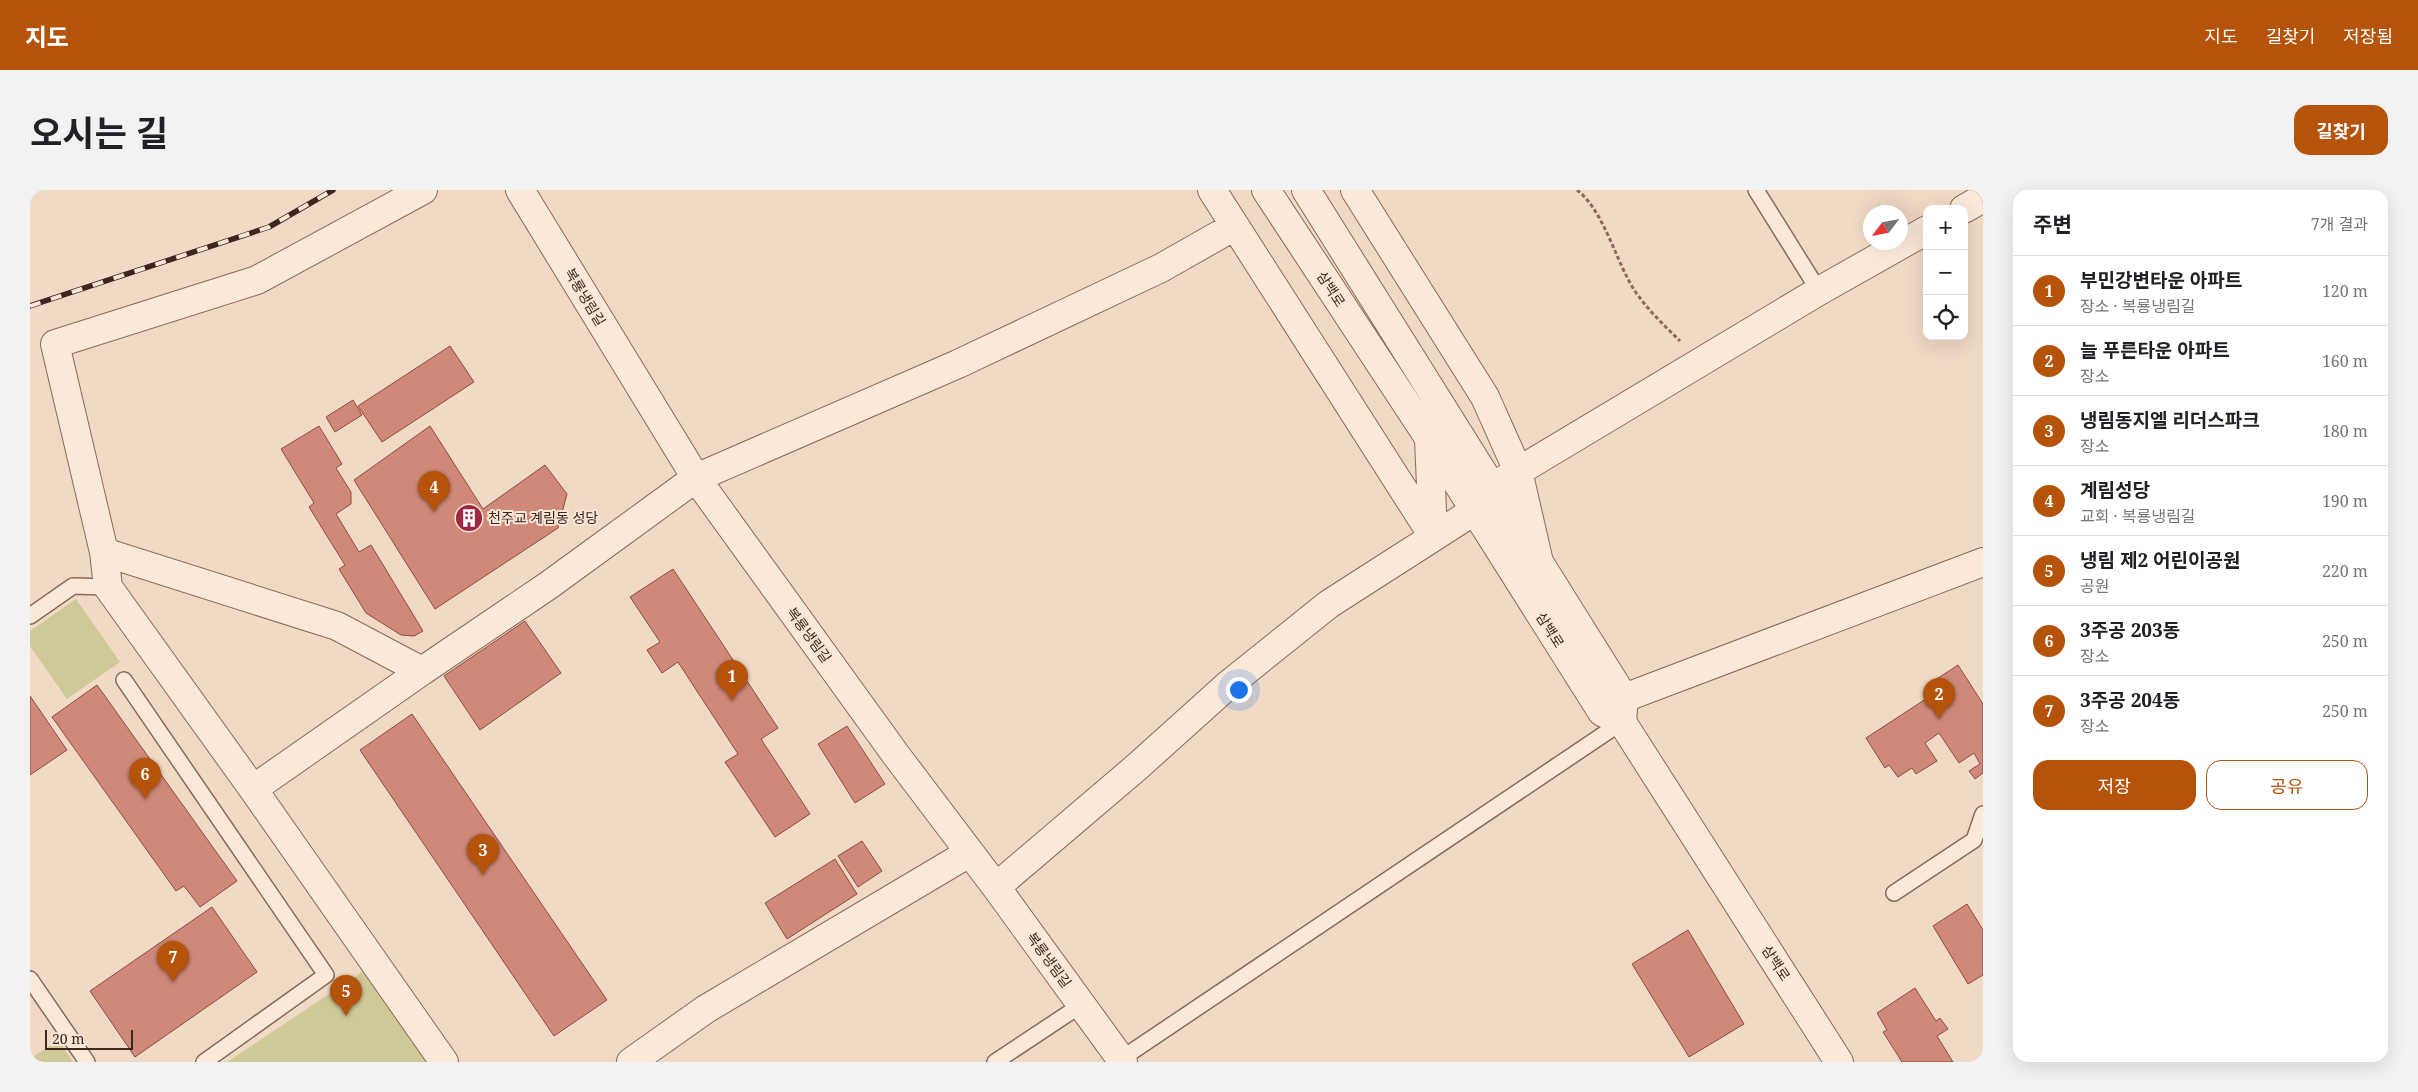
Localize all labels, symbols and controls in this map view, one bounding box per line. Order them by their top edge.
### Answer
text: 지도 [25,20,69,53]
text: 지도 [2205,24,2238,48]
text: 길찾기 [2266,24,2315,48]
text: 저장됨 [2343,24,2393,48]
button: 길찾기 [2294,105,2388,155]
text: 오시는 길 [30,109,168,156]
north arrow [1863,205,1908,250]
map controls [1923,205,1968,340]
button: + [1923,205,1968,250]
text: 주변 [2033,210,2072,238]
text: 7개 결과 [2311,213,2368,235]
button: − [1923,250,1968,295]
street label: 복룡냉림길 [561,264,610,329]
street label: 삼백로 [1313,267,1350,310]
text: 부민강변타운 아파트 [2080,267,2242,293]
text: 1 [2044,280,2054,302]
text: 120 m [2322,280,2368,302]
button: locate [1923,295,1968,340]
text: 장소 · 복룡냉림길 [2080,295,2195,317]
text: 늘 푸른타운 아파트 [2080,337,2230,363]
text: 2 [2044,350,2054,372]
text: 160 m [2322,350,2368,372]
text: 장소 [2080,365,2109,387]
text: 냉림동지엘 리더스파크 [2080,407,2260,433]
text: 3 [2044,420,2054,442]
text: 180 m [2322,420,2368,442]
text: 장소 [2080,435,2109,457]
pin: 4 [418,471,450,512]
text: 계림성당 [2080,477,2150,503]
text: 4 [2044,490,2054,512]
text: 190 m [2322,490,2368,512]
building icon: 천주교 계림동 성당 [454,503,484,533]
text: 교회 · 복룡냉림길 [2080,505,2195,527]
place label: 천주교 계림동 성당 [488,508,598,527]
text: 냉림 제2 어린이공원 [2080,547,2240,573]
text: 5 [2044,560,2054,582]
text: 220 m [2322,560,2368,582]
text: 공원 [2080,575,2109,597]
street label: 복룡냉림길 [783,603,836,666]
street label: 삼백로 [1532,608,1569,651]
text: 3주공 203동 [2080,617,2180,643]
text: 6 [2044,630,2054,652]
text: 250 m [2322,630,2368,652]
text: 장소 [2080,645,2109,667]
pin: 1 [716,660,748,701]
your location [1226,677,1252,703]
pin: 2 [1923,678,1955,719]
text: 3주공 204동 [2080,687,2180,713]
text: 7 [2044,700,2054,722]
text: 250 m [2322,700,2368,722]
text: 장소 [2080,715,2109,737]
pin: 6 [129,758,161,799]
button: 저장 [2033,760,2196,810]
button: 공유 [2206,760,2368,810]
pin: 3 [467,834,499,875]
street label: 복룡냉림길 [1023,928,1076,991]
pin: 7 [157,941,189,982]
street label: 삼백로 [1758,941,1795,984]
pin: 5 [330,975,362,1016]
scale bar [45,1027,132,1050]
text: 20 m [52,1029,85,1048]

